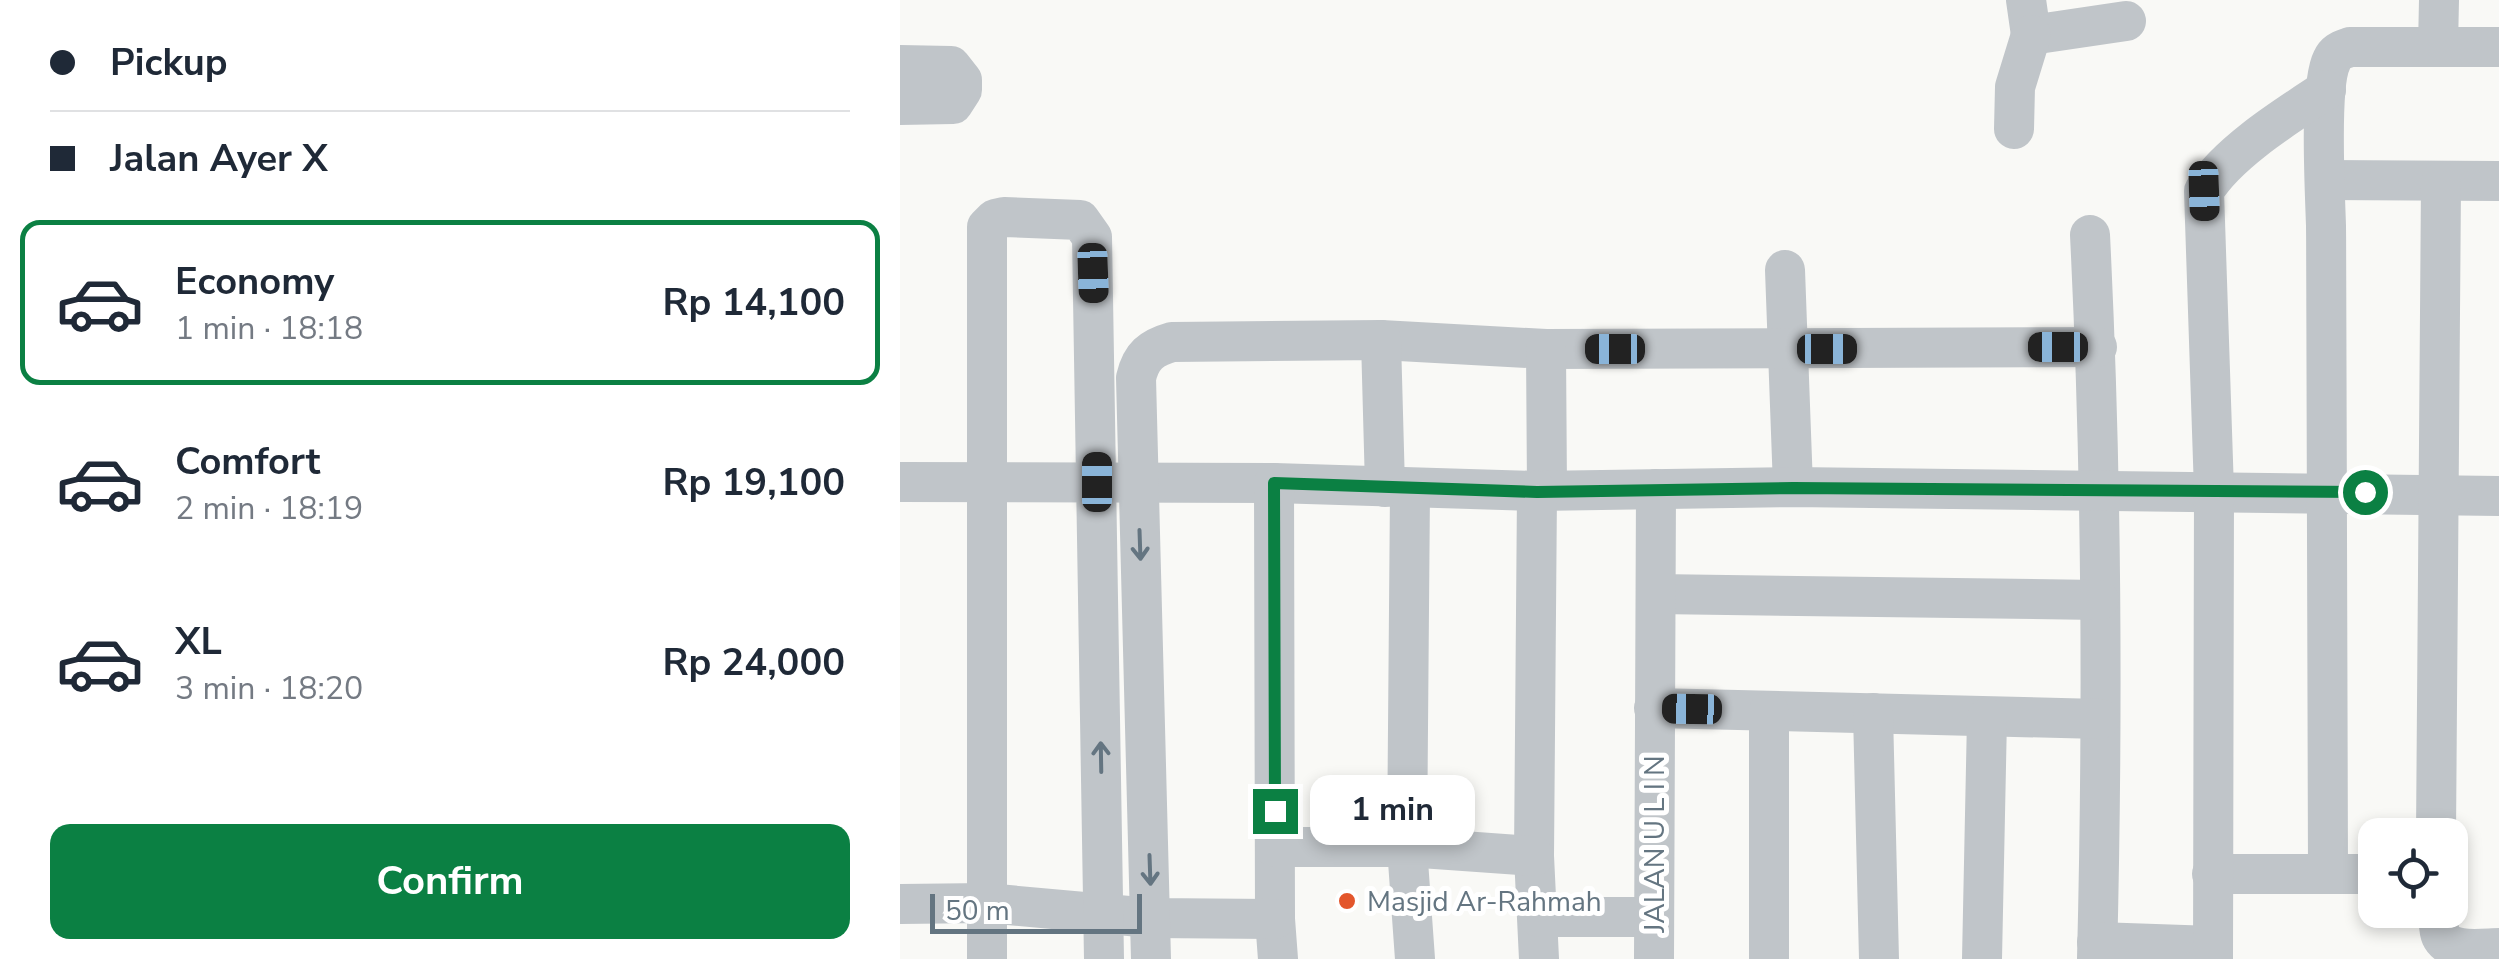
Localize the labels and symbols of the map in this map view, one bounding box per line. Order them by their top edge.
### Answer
car [2188,160,2220,222]
car [1077,242,1109,304]
car [2028,332,2088,362]
car [1585,334,1645,364]
car [1797,334,1857,364]
car [1082,452,1112,512]
route start [2343,470,2388,515]
one-way arrow [1131,529,1150,561]
car [1662,693,1722,725]
one-way arrow [1092,741,1111,773]
street label: JALAN U L I N [1636,755,1674,934]
callout: 1 min [1310,776,1475,846]
route end [1253,789,1298,834]
one-way arrow [1141,854,1160,886]
place label: Masjid Ar-Rahmah [1367,883,1602,921]
scale bar [930,889,1142,934]
marker: Masjid Ar-Rahmah [1336,890,1358,912]

